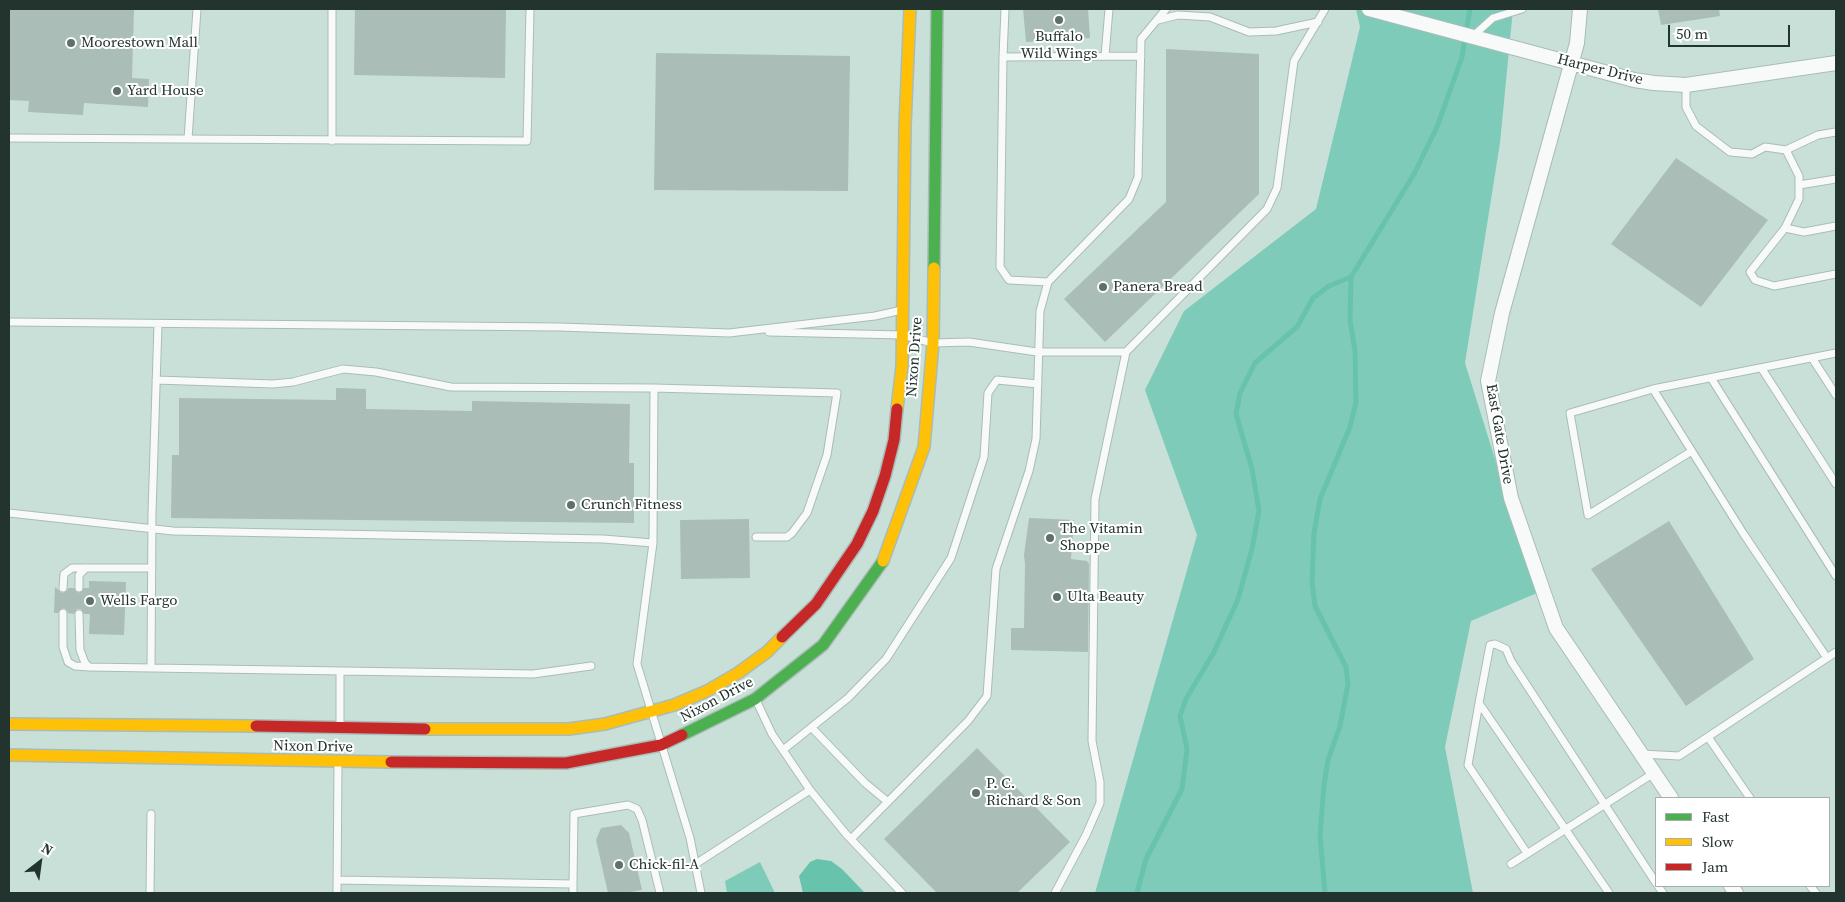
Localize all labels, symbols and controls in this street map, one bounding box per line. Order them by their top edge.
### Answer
marker: Buffalo Wild Wings [1053,14,1065,26]
scale bar [1670,15,1792,47]
text: 50 m [1676,23,1708,44]
place label: Buffalo Wild Wings [1020,28,1098,63]
place label: Moorestown Mall [81,34,198,52]
marker: Moorestown Mall [65,37,77,49]
street label: Harper Drive [1555,51,1645,89]
place label: Yard House [127,82,204,100]
marker: Yard House [111,85,123,97]
place label: Panera Bread [1113,278,1203,296]
marker: Panera Bread [1097,281,1109,293]
street label: Nixon Drive [903,316,927,398]
street label: East Gate Drive [1481,382,1517,486]
place label: Crunch Fitness [581,496,682,514]
marker: Crunch Fitness [565,499,577,511]
place label: The Vitamin Shoppe [1060,520,1143,555]
marker: The Vitamin Shoppe [1044,532,1056,544]
place label: Ulta Beauty [1067,588,1144,606]
marker: Ulta Beauty [1051,591,1063,603]
place label: Wells Fargo [100,592,177,610]
marker: Wells Fargo [84,595,96,607]
street label: Nixon Drive [677,673,757,727]
street label: Nixon Drive [273,737,353,757]
place label: P. C. Richard & Son [986,775,1081,810]
marker: P. C. Richard & Son [970,787,982,799]
legend [1655,797,1830,887]
text: Fast [1702,806,1729,827]
text: Slow [1702,831,1734,852]
north arrow [15,837,65,887]
text: N [38,838,57,860]
place label: Chick-fil-A [629,856,699,874]
text: Jam [1702,856,1728,877]
marker: Chick-fil-A [613,859,625,871]

